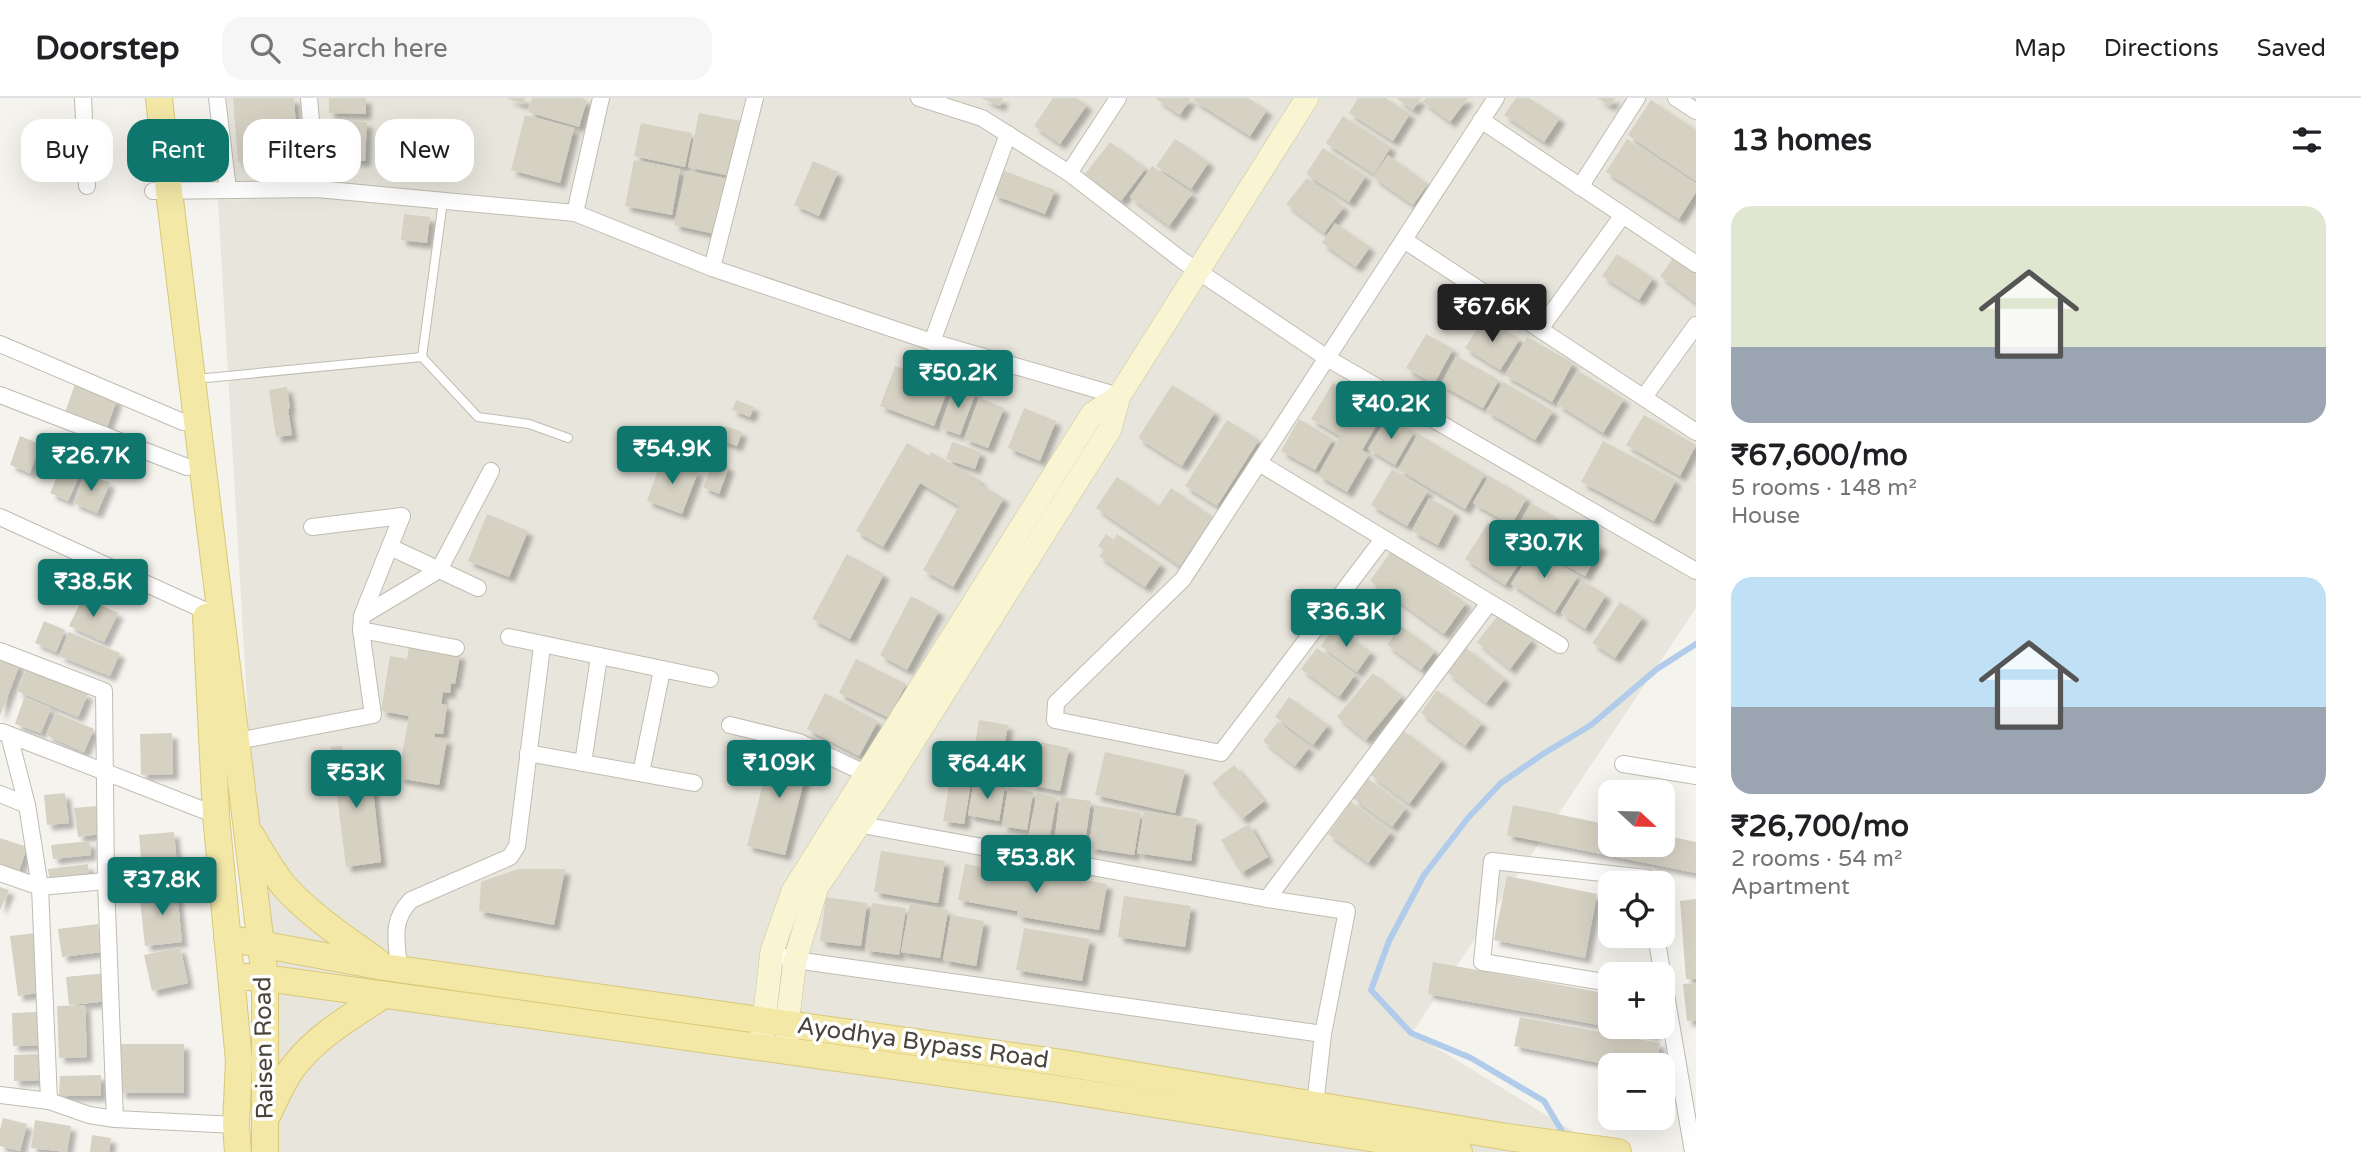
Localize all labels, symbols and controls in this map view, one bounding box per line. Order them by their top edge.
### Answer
search box [222,17,712,80]
text: Doorstep [35,29,180,68]
icon: search [246,29,284,67]
text: Search here [302,33,448,64]
text: Map [2014,34,2066,63]
text: Directions [2104,34,2219,63]
text: Saved [2257,34,2326,63]
chip: Buy [21,119,113,182]
chip: Rent [127,119,229,182]
chip: Filters [243,119,361,182]
chip: New [375,119,474,182]
icon: filters [2288,121,2326,159]
text: 13 homes [1731,122,1872,159]
icon: home [1966,251,2092,377]
pin: ₹67.6K [1435,285,1549,344]
text: ₹67.6K [1453,293,1531,321]
pin: ₹50.2K [901,350,1015,410]
text: ₹50.2K [919,359,997,387]
pin: ₹40.2K [1334,382,1448,441]
text: ₹40.2K [1352,390,1430,418]
pin: ₹54.9K [615,426,729,486]
pin: ₹26.7K [34,434,148,493]
text: ₹54.9K [633,435,711,463]
text: ₹67,600/mo [1731,437,1908,474]
text: ₹26.7K [52,442,130,470]
text: 5 rooms · 148 m² [1731,474,1917,502]
text: House [1731,502,1800,530]
pin: ₹30.7K [1487,520,1601,580]
text: ₹30.7K [1505,529,1583,557]
pin: ₹38.5K [36,560,150,619]
text: ₹38.5K [54,568,132,596]
pin: ₹36.3K [1289,589,1403,649]
text: ₹36.3K [1307,598,1385,626]
icon: home [1966,622,2092,748]
pin: ₹109K [730,740,828,800]
pin: ₹64.4K [930,742,1044,801]
text: ₹109K [743,749,815,777]
pin: ₹53K [315,750,397,810]
text: ₹64.4K [948,750,1026,778]
text: ₹53K [327,759,385,787]
north arrow [1598,780,1675,858]
map controls [1598,780,1675,1130]
text: ₹26,700/mo [1731,808,1909,845]
pin: ₹53.8K [979,836,1093,895]
text: ₹53.8K [997,844,1075,872]
text: 2 rooms · 54 m² [1731,845,1902,873]
pin: ₹37.8K [105,858,219,917]
text: ₹37.8K [124,866,200,894]
button: locate [1598,871,1675,948]
text: Apartment [1731,873,1850,901]
button: + [1598,962,1675,1039]
street label: Raisen Road [248,976,280,1120]
street label: Ayodhya Bypass Road [795,1011,1051,1075]
button: − [1598,1053,1675,1130]

